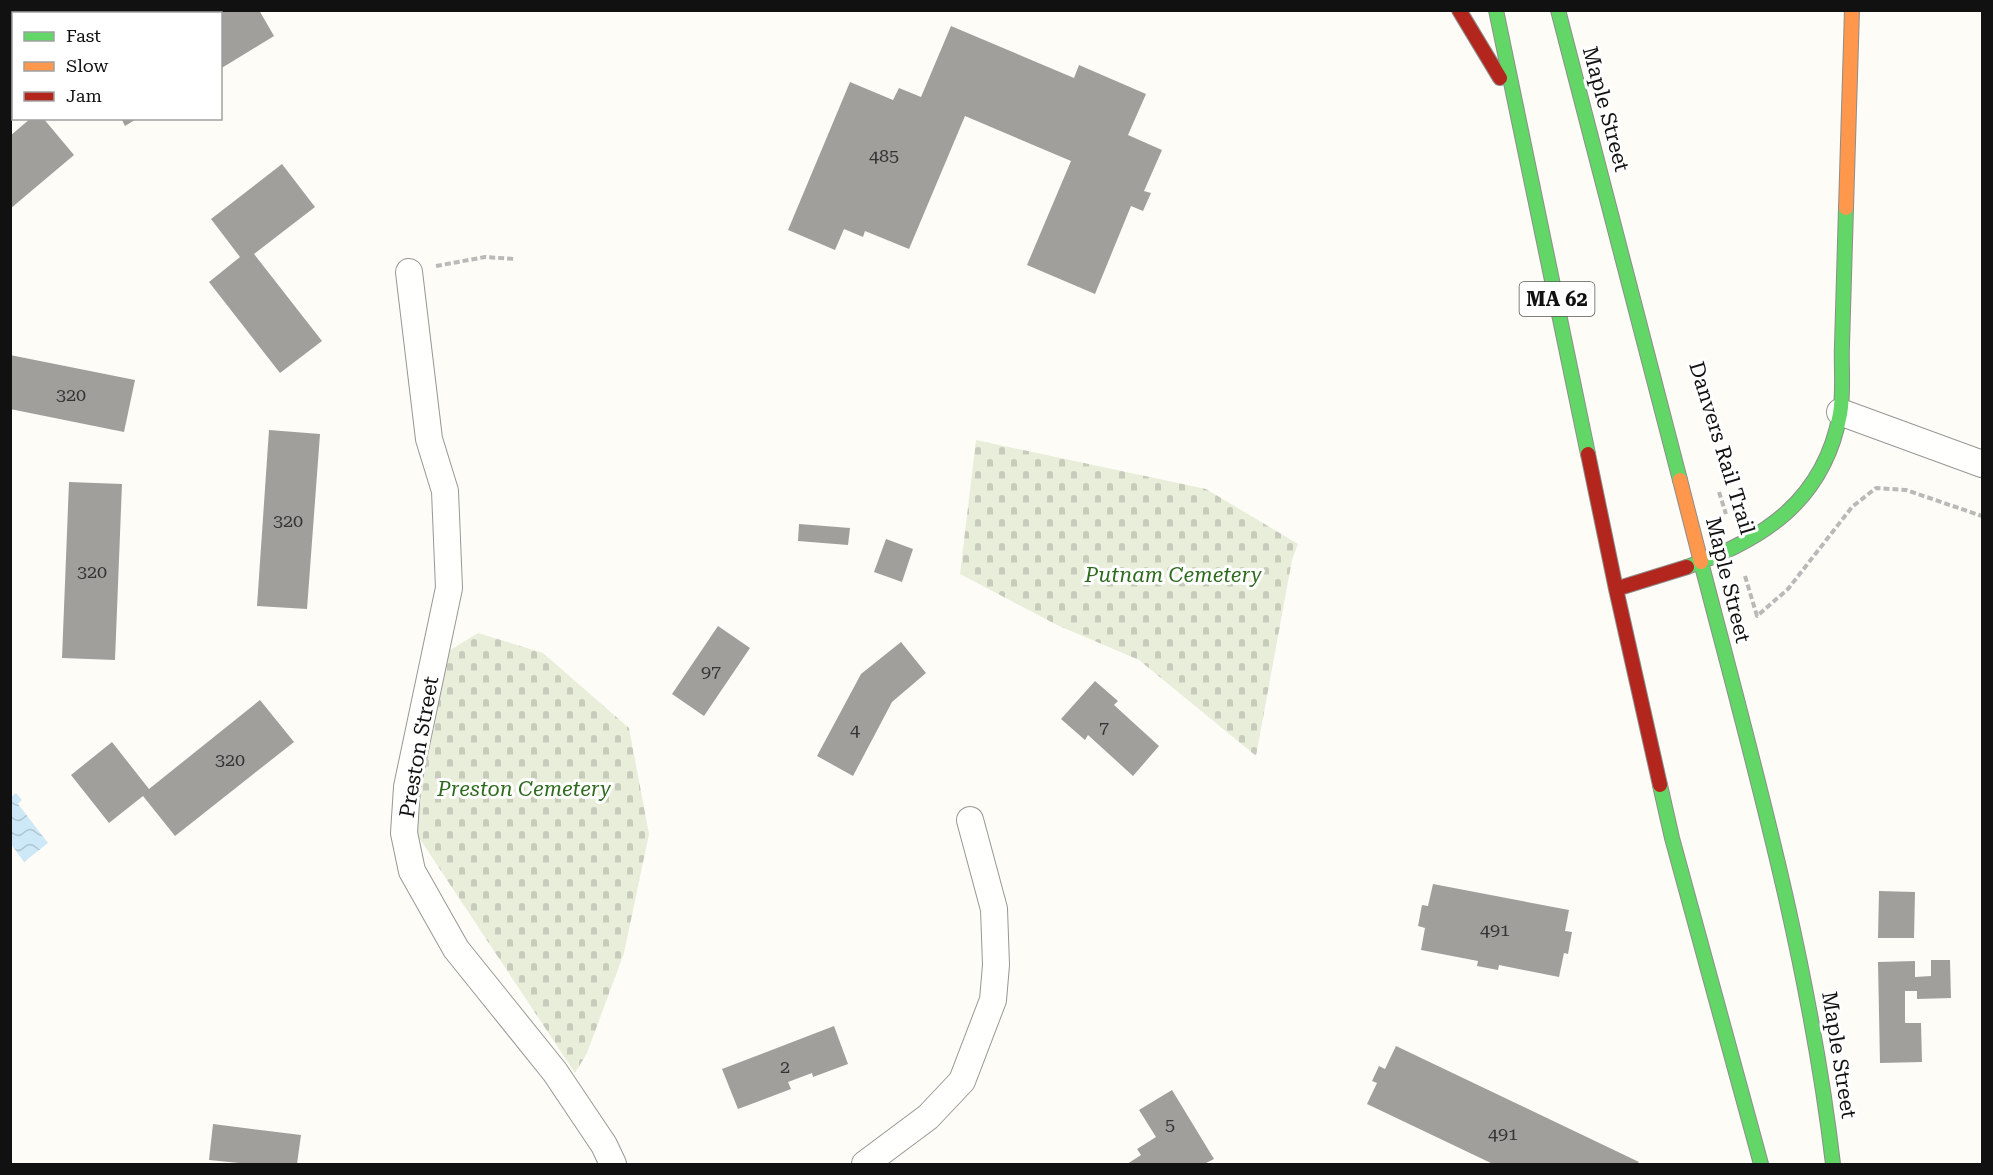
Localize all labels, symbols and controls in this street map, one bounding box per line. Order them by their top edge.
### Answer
legend [12,12,222,120]
text: Fast [66,25,101,46]
street label: Maple Street [1578,44,1634,174]
text: Slow [66,55,108,76]
text: Jam [66,85,102,106]
house number: 485 [869,145,899,166]
road number: MA 62 [1520,282,1594,316]
street label: Danvers Rail Trail [1684,359,1760,538]
house number: 320 [56,384,86,405]
house number: 320 [273,510,303,531]
street label: Maple Street [1701,515,1755,645]
house number: 320 [77,561,107,582]
park label: Putnam Cemetery [1084,563,1262,587]
house number: 97 [701,661,721,682]
street label: Preston Street [395,674,443,820]
house number: 7 [1099,717,1109,738]
house number: 4 [850,719,860,740]
house number: 320 [215,749,245,770]
park label: Preston Cemetery [436,777,611,801]
house number: 491 [1480,919,1510,940]
street label: Maple Street [1817,990,1861,1120]
house number: 2 [780,1056,790,1077]
house number: 5 [1165,1114,1175,1135]
house number: 491 [1488,1123,1518,1144]

